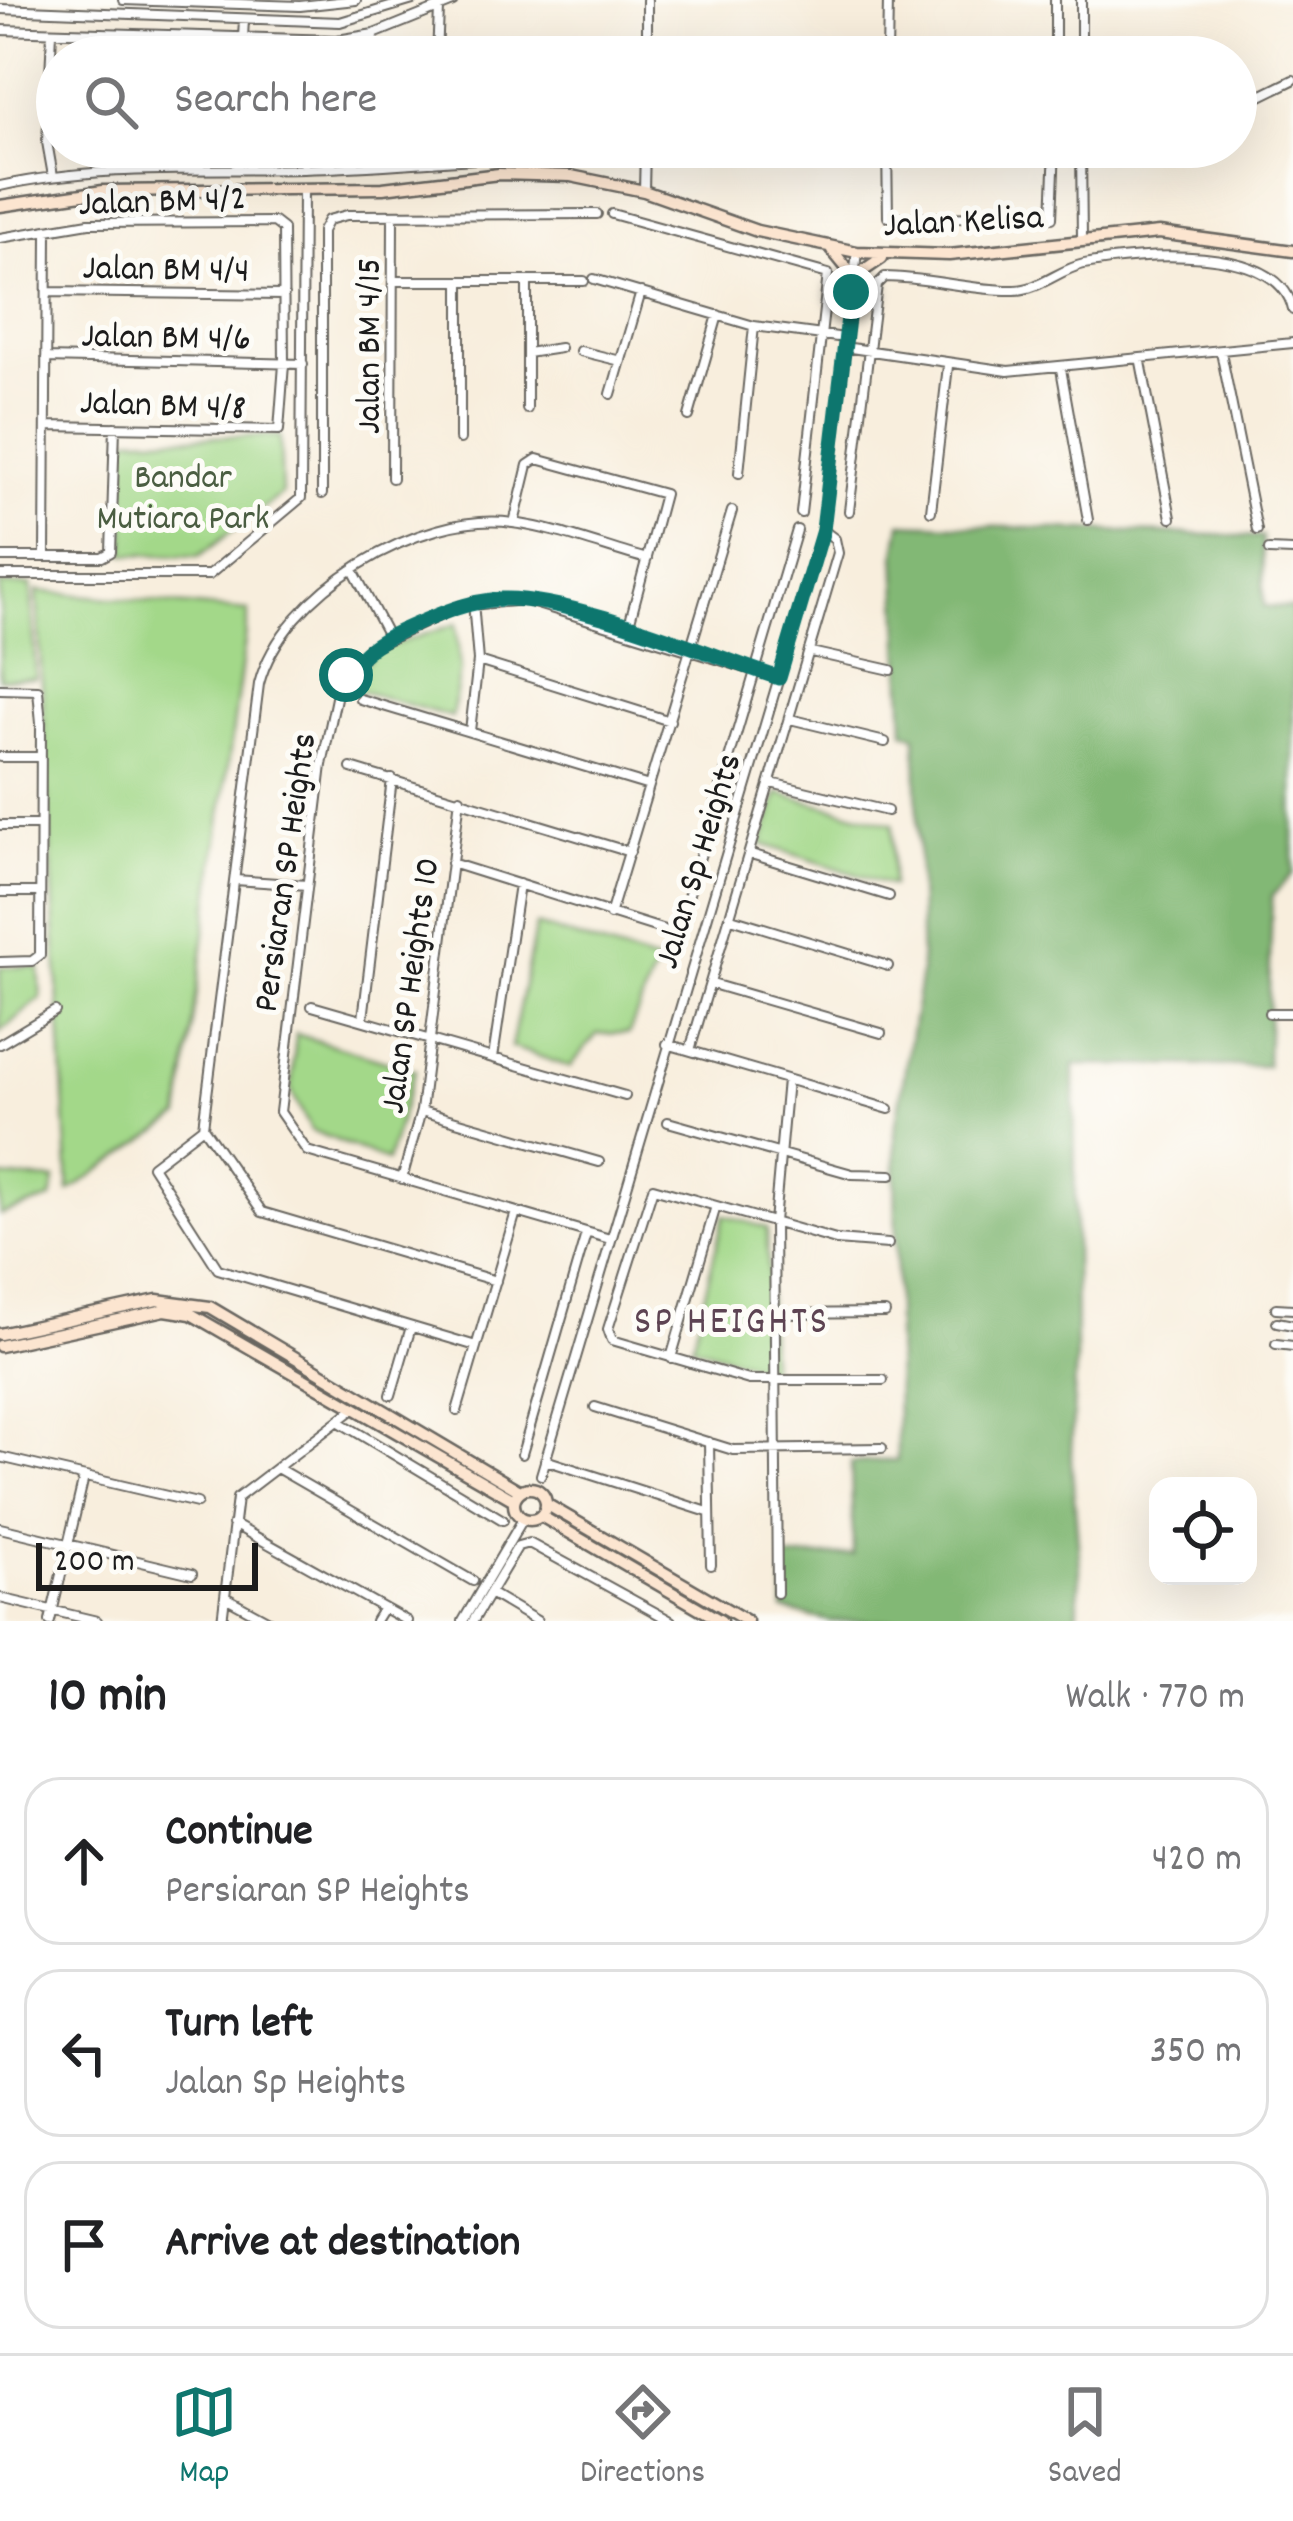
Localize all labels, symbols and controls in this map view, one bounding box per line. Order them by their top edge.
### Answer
search box [36,36,1257,168]
icon: search [78,69,144,135]
text: Search here [174,70,377,134]
street label: Jalan BM 4/2 [78,175,247,233]
street label: Jalan Kelisa [882,194,1046,254]
street label: Jalan BM 4/4 [82,245,250,299]
street label: Jalan BM 4/15 [346,258,398,434]
route end [824,265,878,319]
street label: Jalan BM 4/6 [81,313,251,367]
street label: Jalan BM 4/8 [79,379,247,437]
park label: Bandar Mutiara Park [96,454,270,547]
route start [319,648,373,702]
street label: Persiaran SP Heights [243,730,333,1016]
street label: Jalan Sp Heights [643,748,758,976]
street label: Jalan SP Heights 10 [369,854,457,1117]
district label: SP HEIGHTS [634,1297,830,1352]
map controls [1149,1477,1257,1585]
button: locate [1149,1477,1257,1585]
scale bar [36,1537,258,1590]
text: 200 m [54,1540,135,1587]
text: 10 min [48,1663,167,1735]
text: Walk · 770 m [1065,1672,1245,1727]
text: Continue [165,1802,313,1866]
icon: ahead [51,1828,117,1894]
text: 420 m [1152,1834,1242,1889]
text: Persiaran SP Heights [165,1866,470,1921]
text: Turn left [165,1994,313,2058]
icon: left [51,2020,117,2086]
text: 350 m [1150,2026,1242,2081]
text: Jalan Sp Heights [165,2058,406,2113]
icon: arrive [51,2212,117,2278]
text: Arrive at destination [165,2213,520,2277]
tab: Map [171,2379,237,2498]
tab: Directions [580,2379,705,2498]
tab: Saved [1048,2379,1122,2498]

